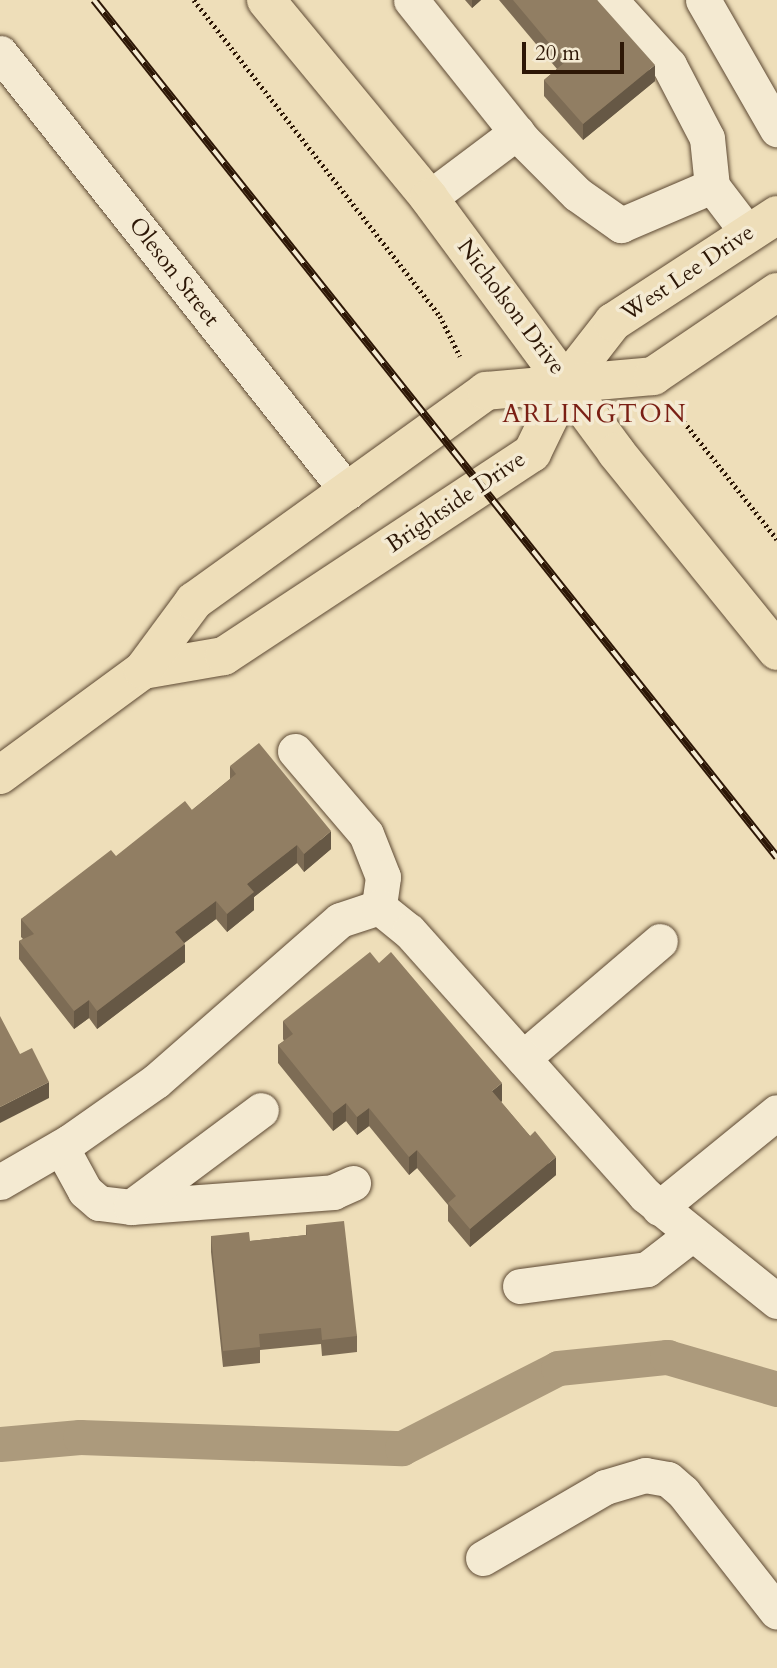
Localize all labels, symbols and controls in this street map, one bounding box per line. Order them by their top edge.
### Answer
scale bar [525,28,626,72]
text: 20 m [535,39,580,68]
street label: Oleson Street [123,212,225,332]
street label: West Lee Drive [617,219,759,327]
street label: Nicholson Drive [451,234,571,380]
district label: ARLINGTON [503,398,687,430]
street label: Brightside Drive [381,445,531,559]

